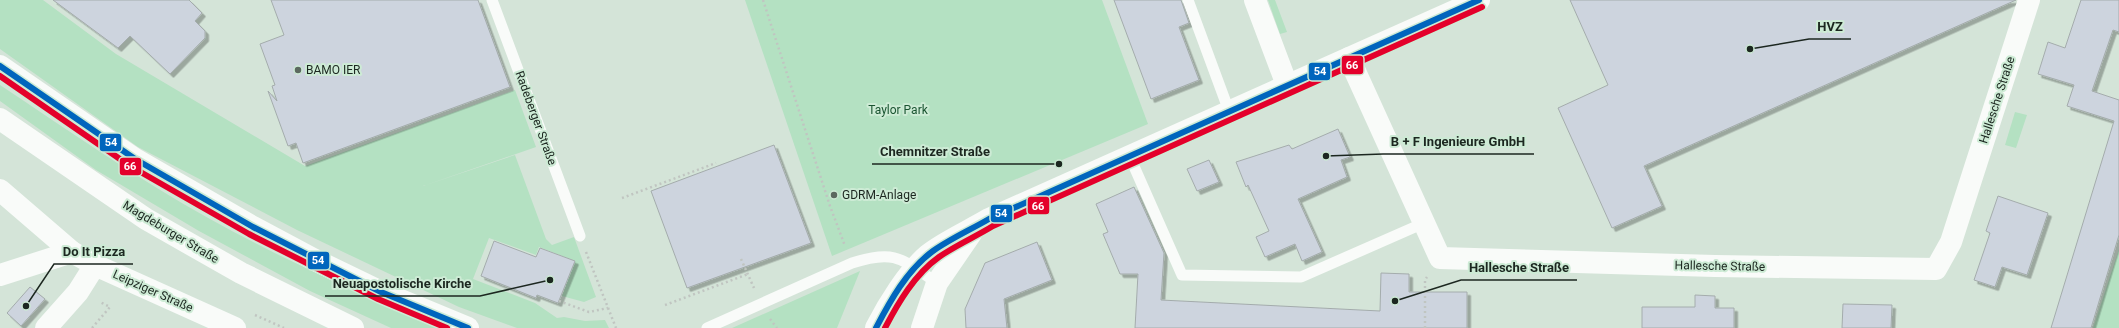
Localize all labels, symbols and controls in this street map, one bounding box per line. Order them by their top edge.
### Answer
callout: HVZ [1809,14,1851,39]
text: HVZ [1817,19,1843,34]
line badge: 66 [1341,55,1364,75]
street label: Hallesche Straße [1976,55,2018,145]
text: 66 [1346,59,1358,72]
line badge: 54 [1308,62,1331,81]
place label: BAMO IER [306,63,361,77]
marker: BAMO IER [293,65,303,75]
text: 54 [1314,65,1327,78]
street label: Radeberger Straße [512,69,560,167]
park label: Taylor Park [868,103,929,117]
callout: B + F Ingenieure GmbH [1383,129,1534,154]
line badge: 54 [99,133,122,152]
text: B + F Ingenieure GmbH [1391,134,1525,149]
text: 54 [105,136,118,149]
callout: Chemnitzer Straße [872,139,998,164]
text: Chemnitzer Straße [880,144,990,159]
line badge: 66 [119,157,142,176]
text: 66 [124,160,136,173]
place label: GDRM-Anlage [842,188,916,202]
marker: GDRM-Anlage [829,190,839,200]
line badge: 66 [1027,196,1050,215]
street label: Magdeburger Straße [121,198,221,266]
text: 66 [1032,200,1044,213]
line badge: 54 [990,204,1013,223]
text: 54 [995,207,1008,220]
callout: Do It Pizza [54,239,133,264]
text: Do It Pizza [63,244,125,259]
line badge: 54 [307,251,330,270]
text: 54 [312,254,325,267]
callout: Hallesche Straße [1461,255,1577,280]
street label: Hallesche Straße [1675,258,1765,274]
text: Hallesche Straße [1469,260,1569,275]
street label: Leipziger Straße [111,267,195,315]
callout: Neuapostolische Kirche [325,271,480,296]
text: Neuapostolische Kirche [333,276,471,291]

